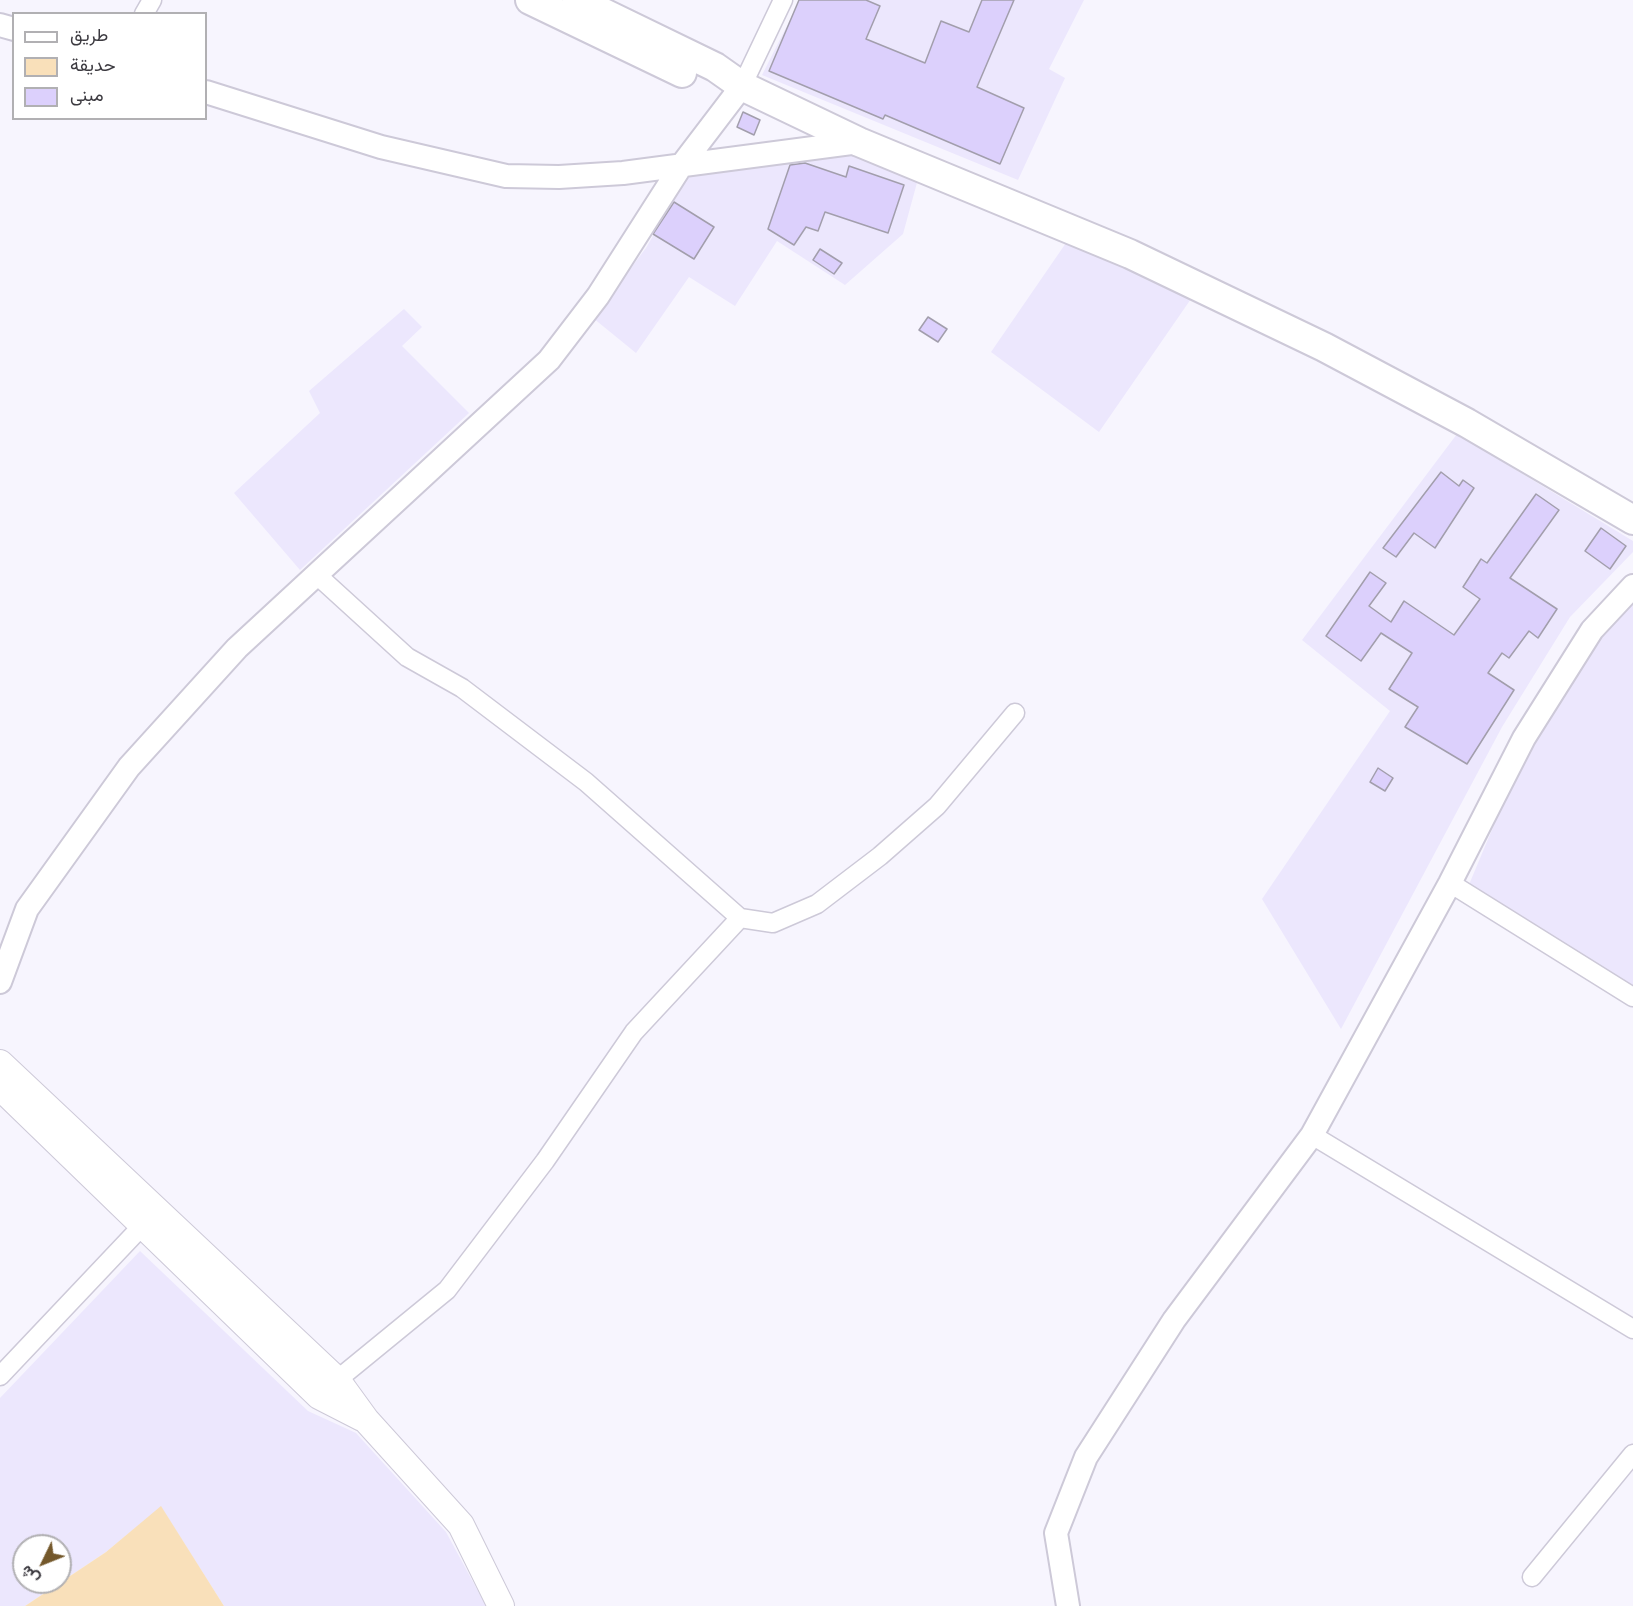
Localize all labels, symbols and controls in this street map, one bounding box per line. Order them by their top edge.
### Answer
legend [12,12,207,120]
text: طريق [70,24,108,46]
text: حديقة [70,54,116,76]
text: مبنى [70,84,104,106]
north arrow [12,1534,72,1594]
text: ش [16,1561,44,1589]

